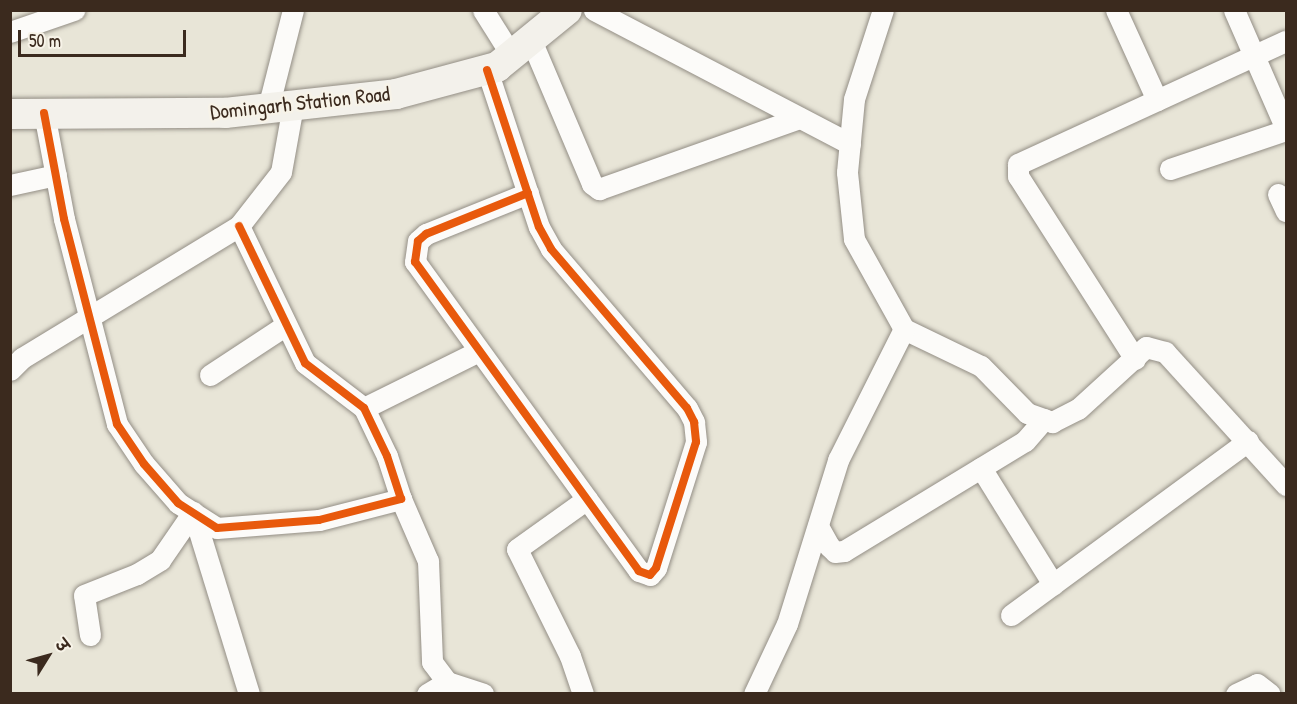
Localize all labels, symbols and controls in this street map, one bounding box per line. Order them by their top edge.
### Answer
scale bar [21,18,189,56]
text: 50 m [29,28,61,53]
street label: Domingarh Station Road [209,81,391,125]
north arrow [18,626,78,686]
text: उ [50,634,74,656]

